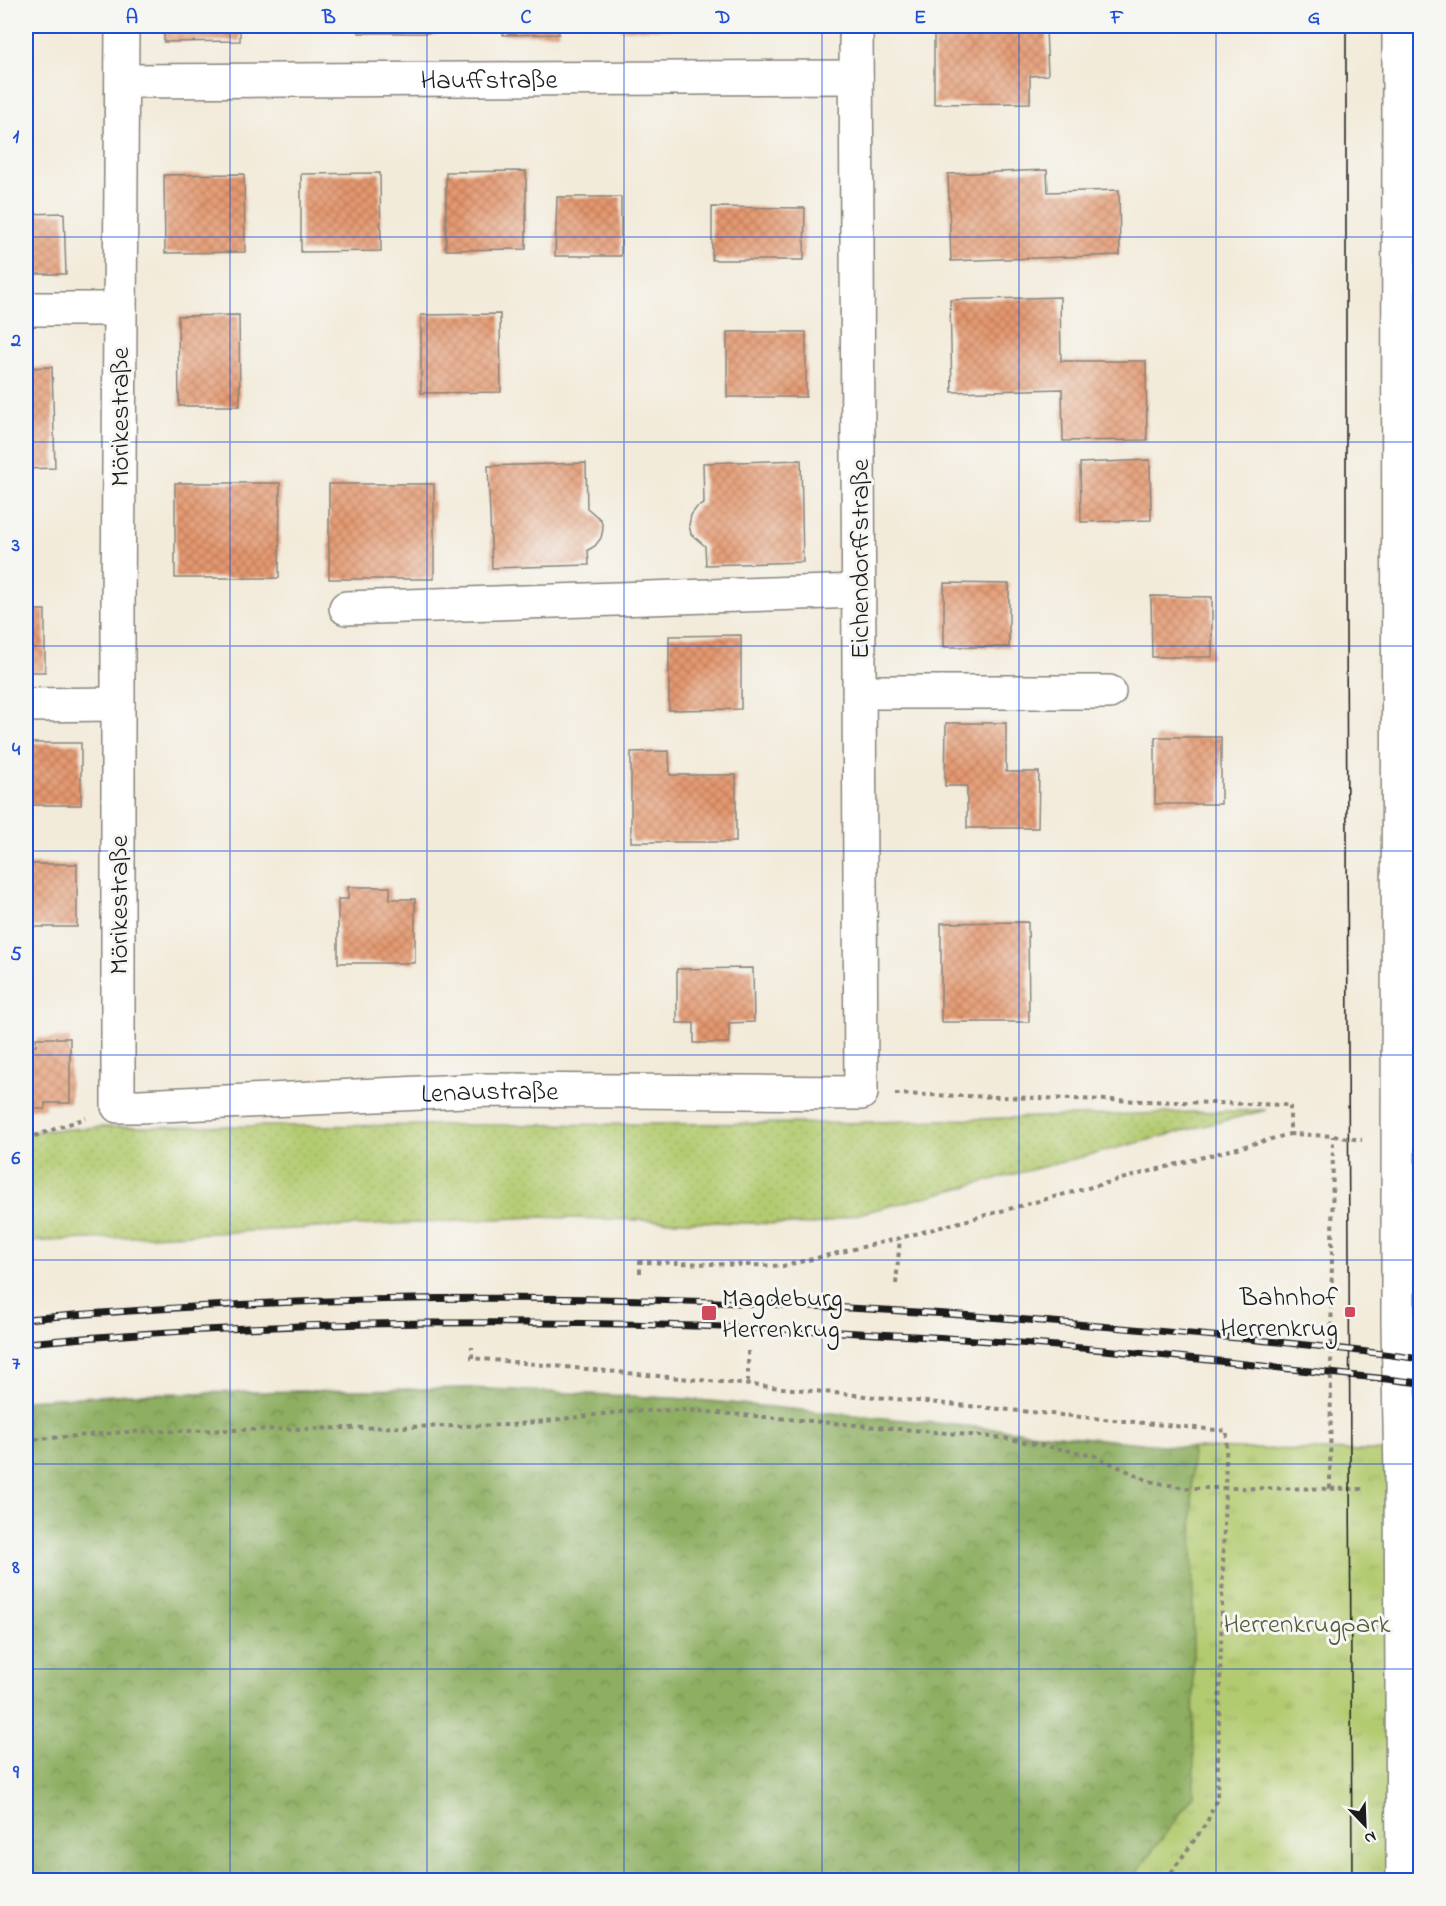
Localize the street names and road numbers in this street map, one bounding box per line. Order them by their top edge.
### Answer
street label: Hauffstraße [420,62,559,101]
street label: Mörikestraße [102,346,141,487]
street label: Eichendorffstraße [842,458,881,659]
street label: Mörikestraße [101,834,140,975]
street label: Lenaustraße [420,1073,559,1115]

